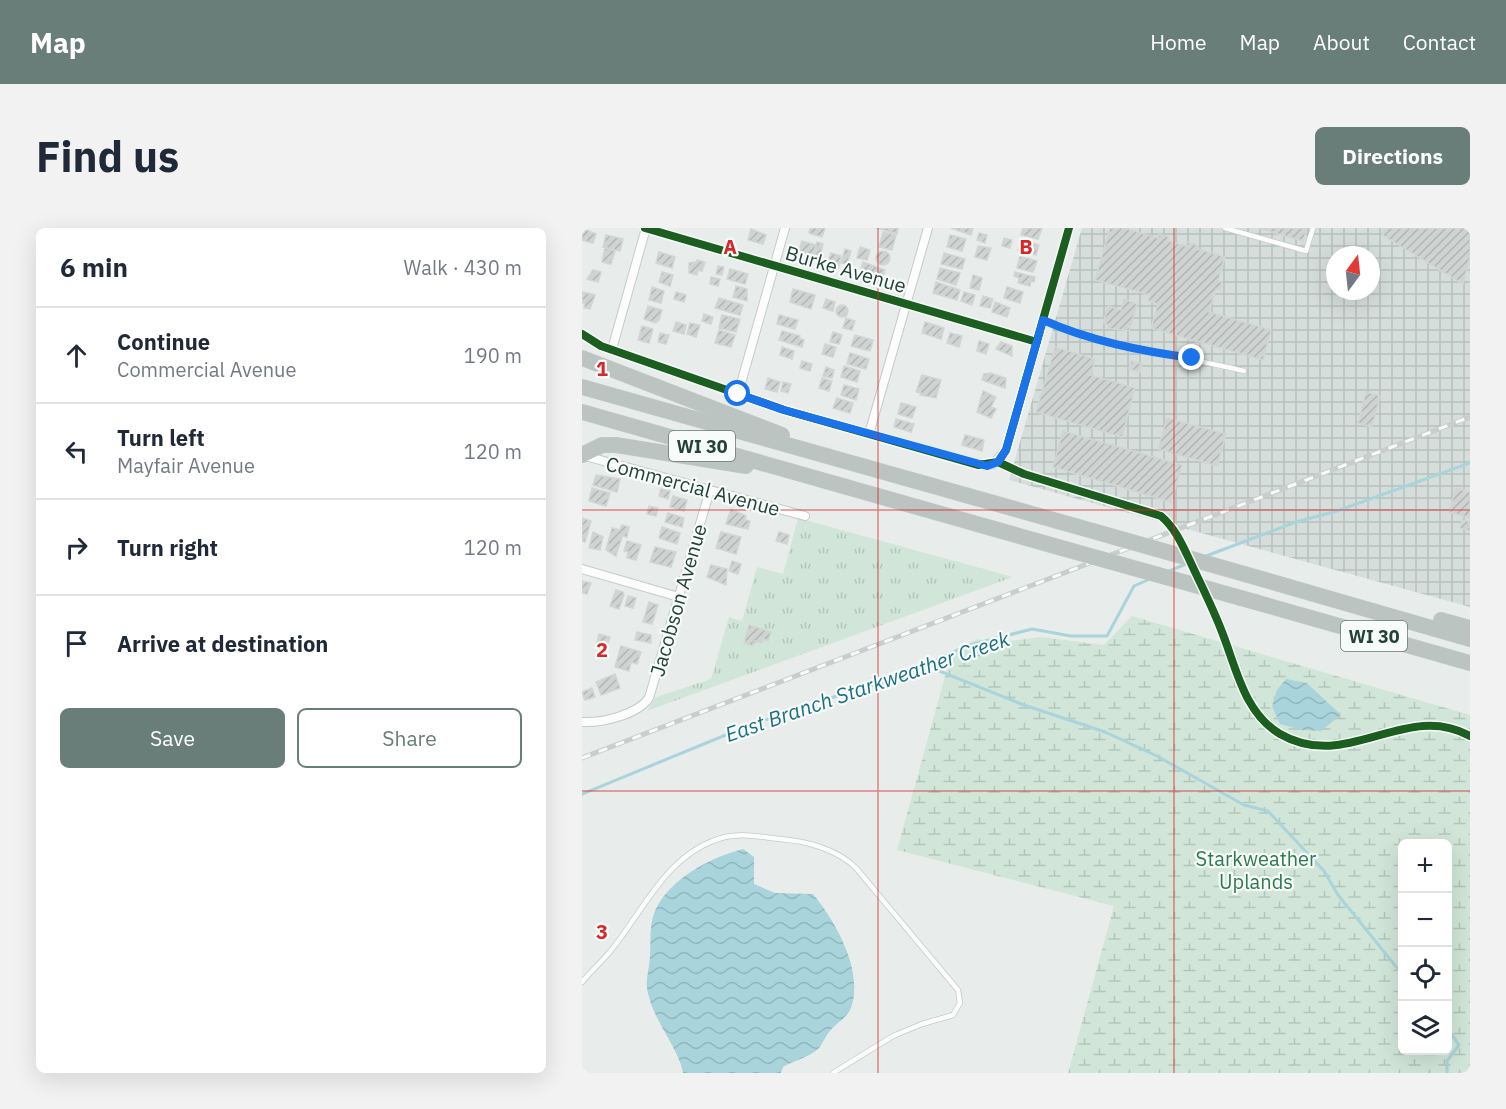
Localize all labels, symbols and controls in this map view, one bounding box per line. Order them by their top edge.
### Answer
text: Map [30,24,86,61]
text: Home [1150,28,1207,56]
text: Map [1240,28,1280,56]
text: About [1313,28,1370,56]
text: Contact [1403,28,1476,56]
button: Directions [1315,127,1470,185]
text: Find us [36,129,179,184]
text: A [723,233,737,260]
text: B [1019,233,1033,260]
street label: Burke Avenue [782,239,910,299]
north arrow [1326,246,1380,300]
text: 6 min [60,250,128,284]
text: Walk · 430 m [404,254,522,281]
text: Continue [117,327,210,356]
icon: ahead [60,339,93,372]
text: 190 m [464,342,522,369]
route end [1178,344,1204,370]
text: 1 [596,355,608,382]
text: Commercial Avenue [117,356,296,383]
route start [724,380,750,406]
text: Turn left [117,423,205,452]
road number: WI 30 [669,431,735,461]
icon: left [60,435,93,468]
text: 120 m [464,438,522,465]
street label: Commercial Avenue [603,450,783,522]
text: Mayfair Avenue [117,452,255,479]
street label: Jacobson Avenue [643,521,713,679]
icon: right [60,531,93,564]
text: Turn right [117,533,218,562]
text: 120 m [464,534,522,561]
road number: WI 30 [1341,621,1407,651]
water label: East Branch Starkweather Creek [721,624,1014,748]
icon: arrive [60,627,93,660]
text: Arrive at destination [117,629,328,658]
text: 2 [596,636,608,663]
button: Save [60,708,285,768]
button: Share [297,708,522,768]
map controls [1398,839,1452,1055]
button: + [1398,839,1452,893]
park label: Starkweather Uplands [1196,845,1316,895]
button: − [1398,893,1452,947]
text: 3 [596,918,608,945]
button: locate [1398,947,1452,1001]
button: layers [1398,1001,1452,1055]

